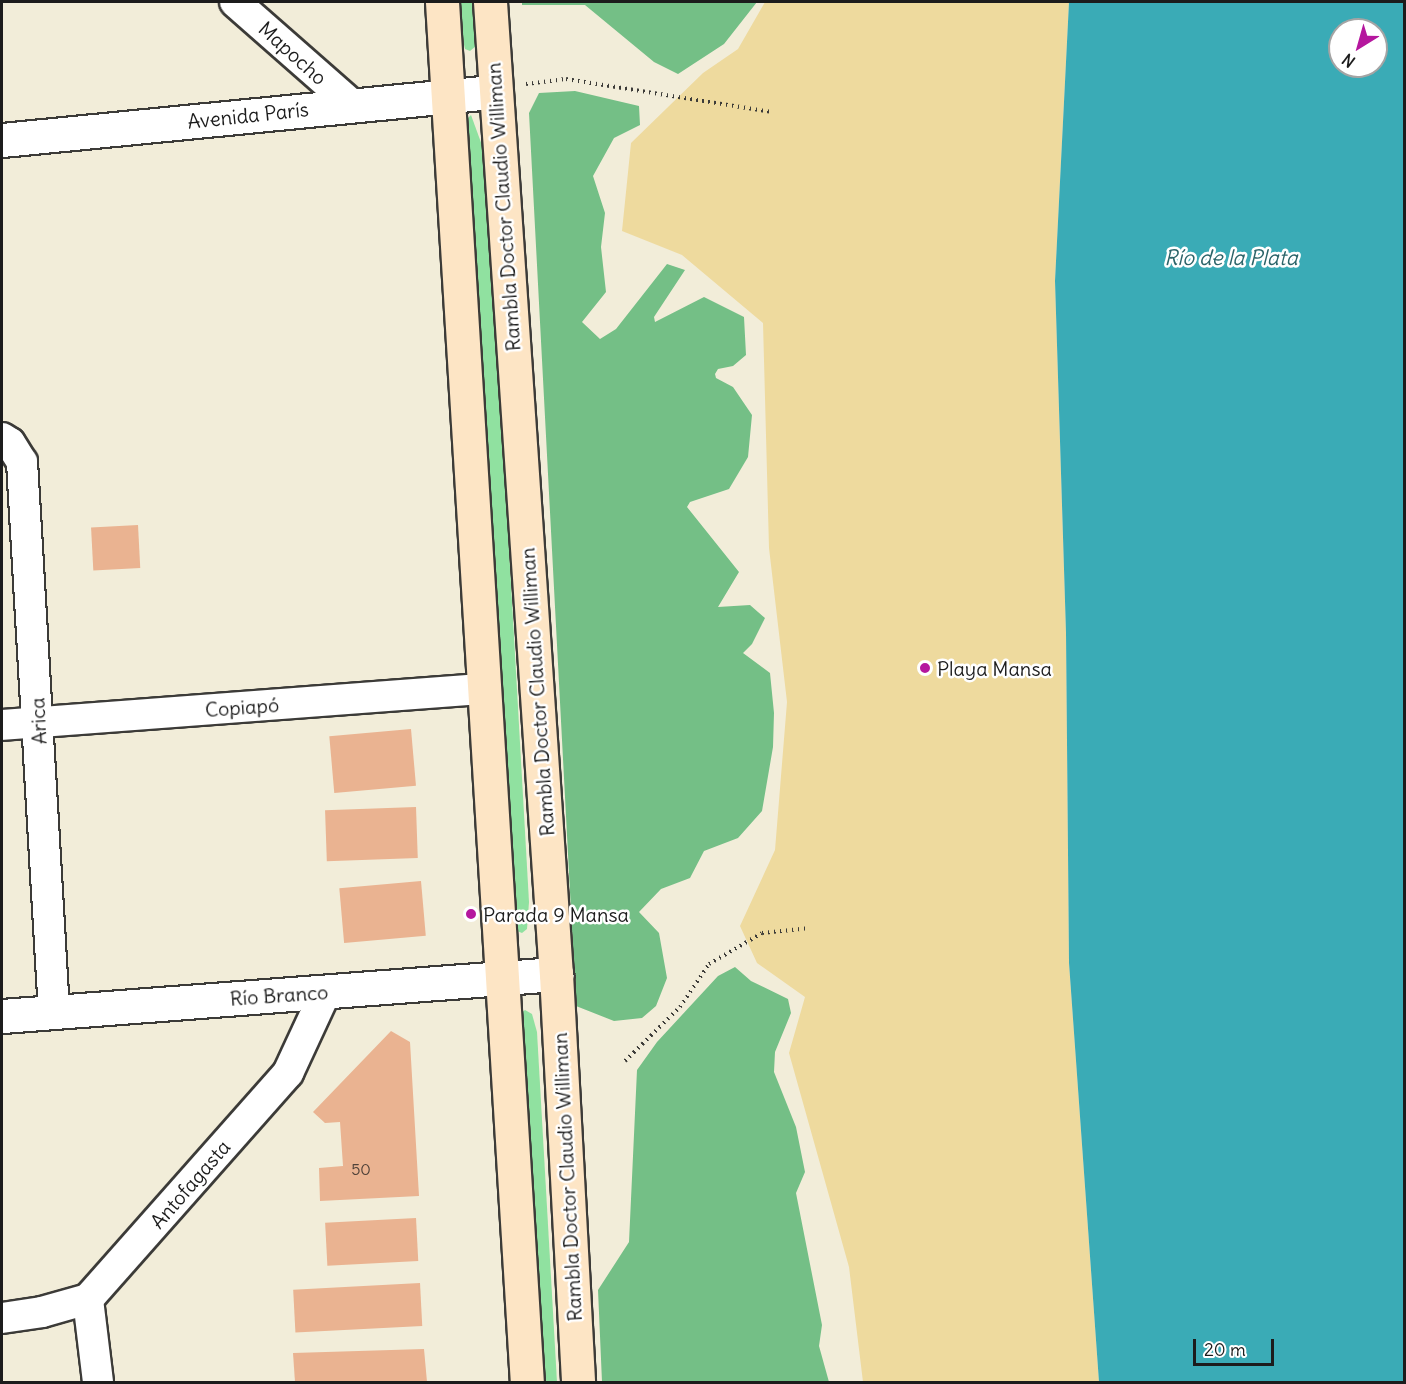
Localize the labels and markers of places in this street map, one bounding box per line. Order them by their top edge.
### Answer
place label: Playa Mansa [937,656,1052,680]
marker: Playa Mansa [918,661,932,675]
place label: Parada 9 Mansa [483,902,629,926]
marker: Parada 9 Mansa [464,907,478,921]

